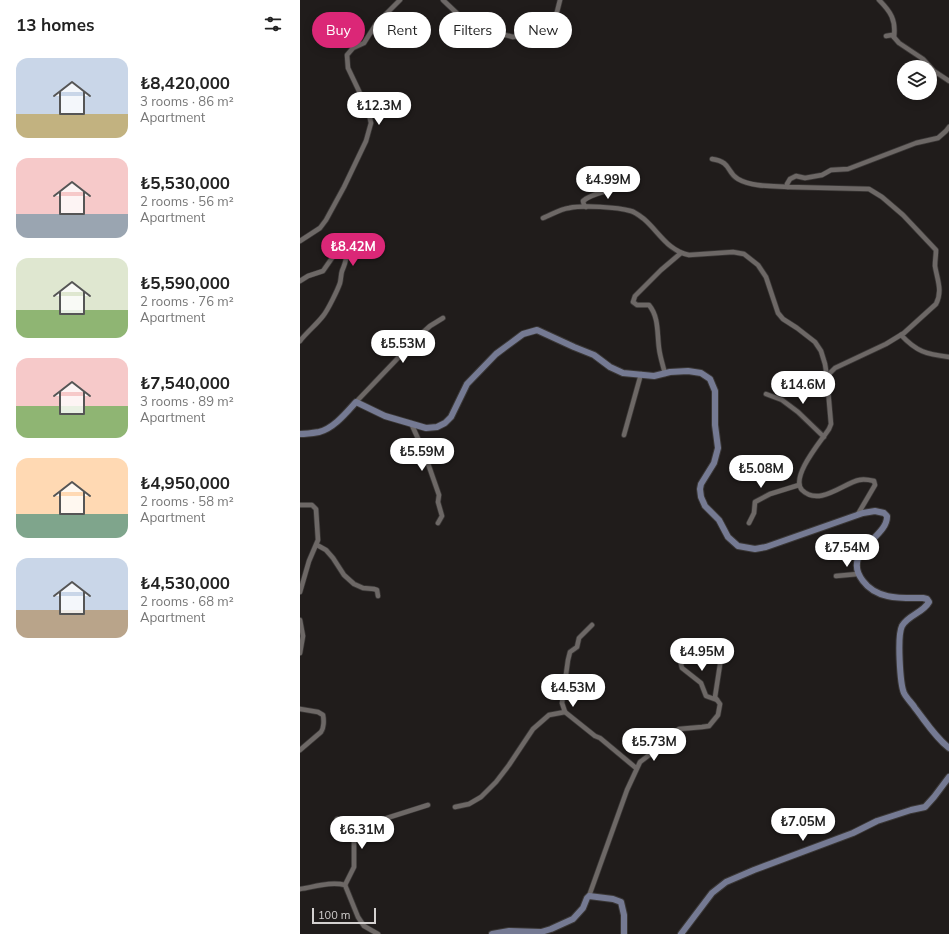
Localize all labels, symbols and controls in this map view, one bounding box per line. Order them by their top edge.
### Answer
chip: Buy [312,12,365,48]
chip: Rent [373,12,431,48]
chip: Filters [439,12,506,48]
chip: New [514,12,572,48]
icon: filters [262,13,284,35]
text: 13 homes [16,14,95,35]
map controls [897,60,937,100]
button: layers [897,60,937,100]
text: ₺8,420,000 [140,72,230,93]
icon: home [48,74,96,122]
pin: ₺12.3M [346,92,412,126]
text: 3 rooms · 86 m² [140,93,234,109]
text: ₺12.3M [356,97,402,113]
text: Apartment [140,109,205,125]
pin: ₺4.99M [575,166,641,200]
text: ₺4.99M [585,171,631,187]
text: ₺5,530,000 [140,172,230,193]
icon: home [48,174,96,222]
text: 2 rooms · 56 m² [140,193,234,209]
text: Apartment [140,209,205,225]
pin: ₺8.42M [320,233,386,267]
text: ₺8.42M [330,238,376,254]
text: ₺5,590,000 [140,272,230,293]
icon: home [48,274,96,322]
text: 2 rooms · 76 m² [140,293,234,309]
text: Apartment [140,309,205,325]
pin: ₺5.53M [370,330,436,364]
text: ₺5.53M [380,335,426,351]
pin: ₺14.6M [770,371,836,405]
text: ₺7,540,000 [140,372,230,393]
icon: home [48,374,96,422]
text: ₺14.6M [780,376,826,392]
text: 3 rooms · 89 m² [140,393,234,409]
text: Apartment [140,409,205,425]
pin: ₺5.59M [389,438,455,472]
text: ₺5.59M [399,443,445,459]
pin: ₺5.08M [728,455,794,489]
text: ₺5.08M [738,460,784,476]
text: ₺4,950,000 [140,472,230,493]
icon: home [48,474,96,522]
text: 2 rooms · 58 m² [140,493,234,509]
text: Apartment [140,509,205,525]
pin: ₺7.54M [814,534,880,568]
text: ₺7.54M [824,539,870,555]
text: ₺4,530,000 [140,572,230,593]
icon: home [48,574,96,622]
text: 2 rooms · 68 m² [140,593,234,609]
text: Apartment [140,609,205,625]
pin: ₺4.95M [669,638,735,672]
text: ₺4.95M [679,643,725,659]
pin: ₺4.53M [540,674,606,708]
text: ₺4.53M [550,679,596,695]
pin: ₺5.73M [621,728,687,762]
text: ₺5.73M [631,733,677,749]
pin: ₺7.05M [770,808,836,842]
text: ₺7.05M [780,813,826,829]
pin: ₺6.31M [329,816,395,850]
text: ₺6.31M [339,821,385,837]
scale bar [312,906,376,925]
text: 100 m [318,908,350,922]

